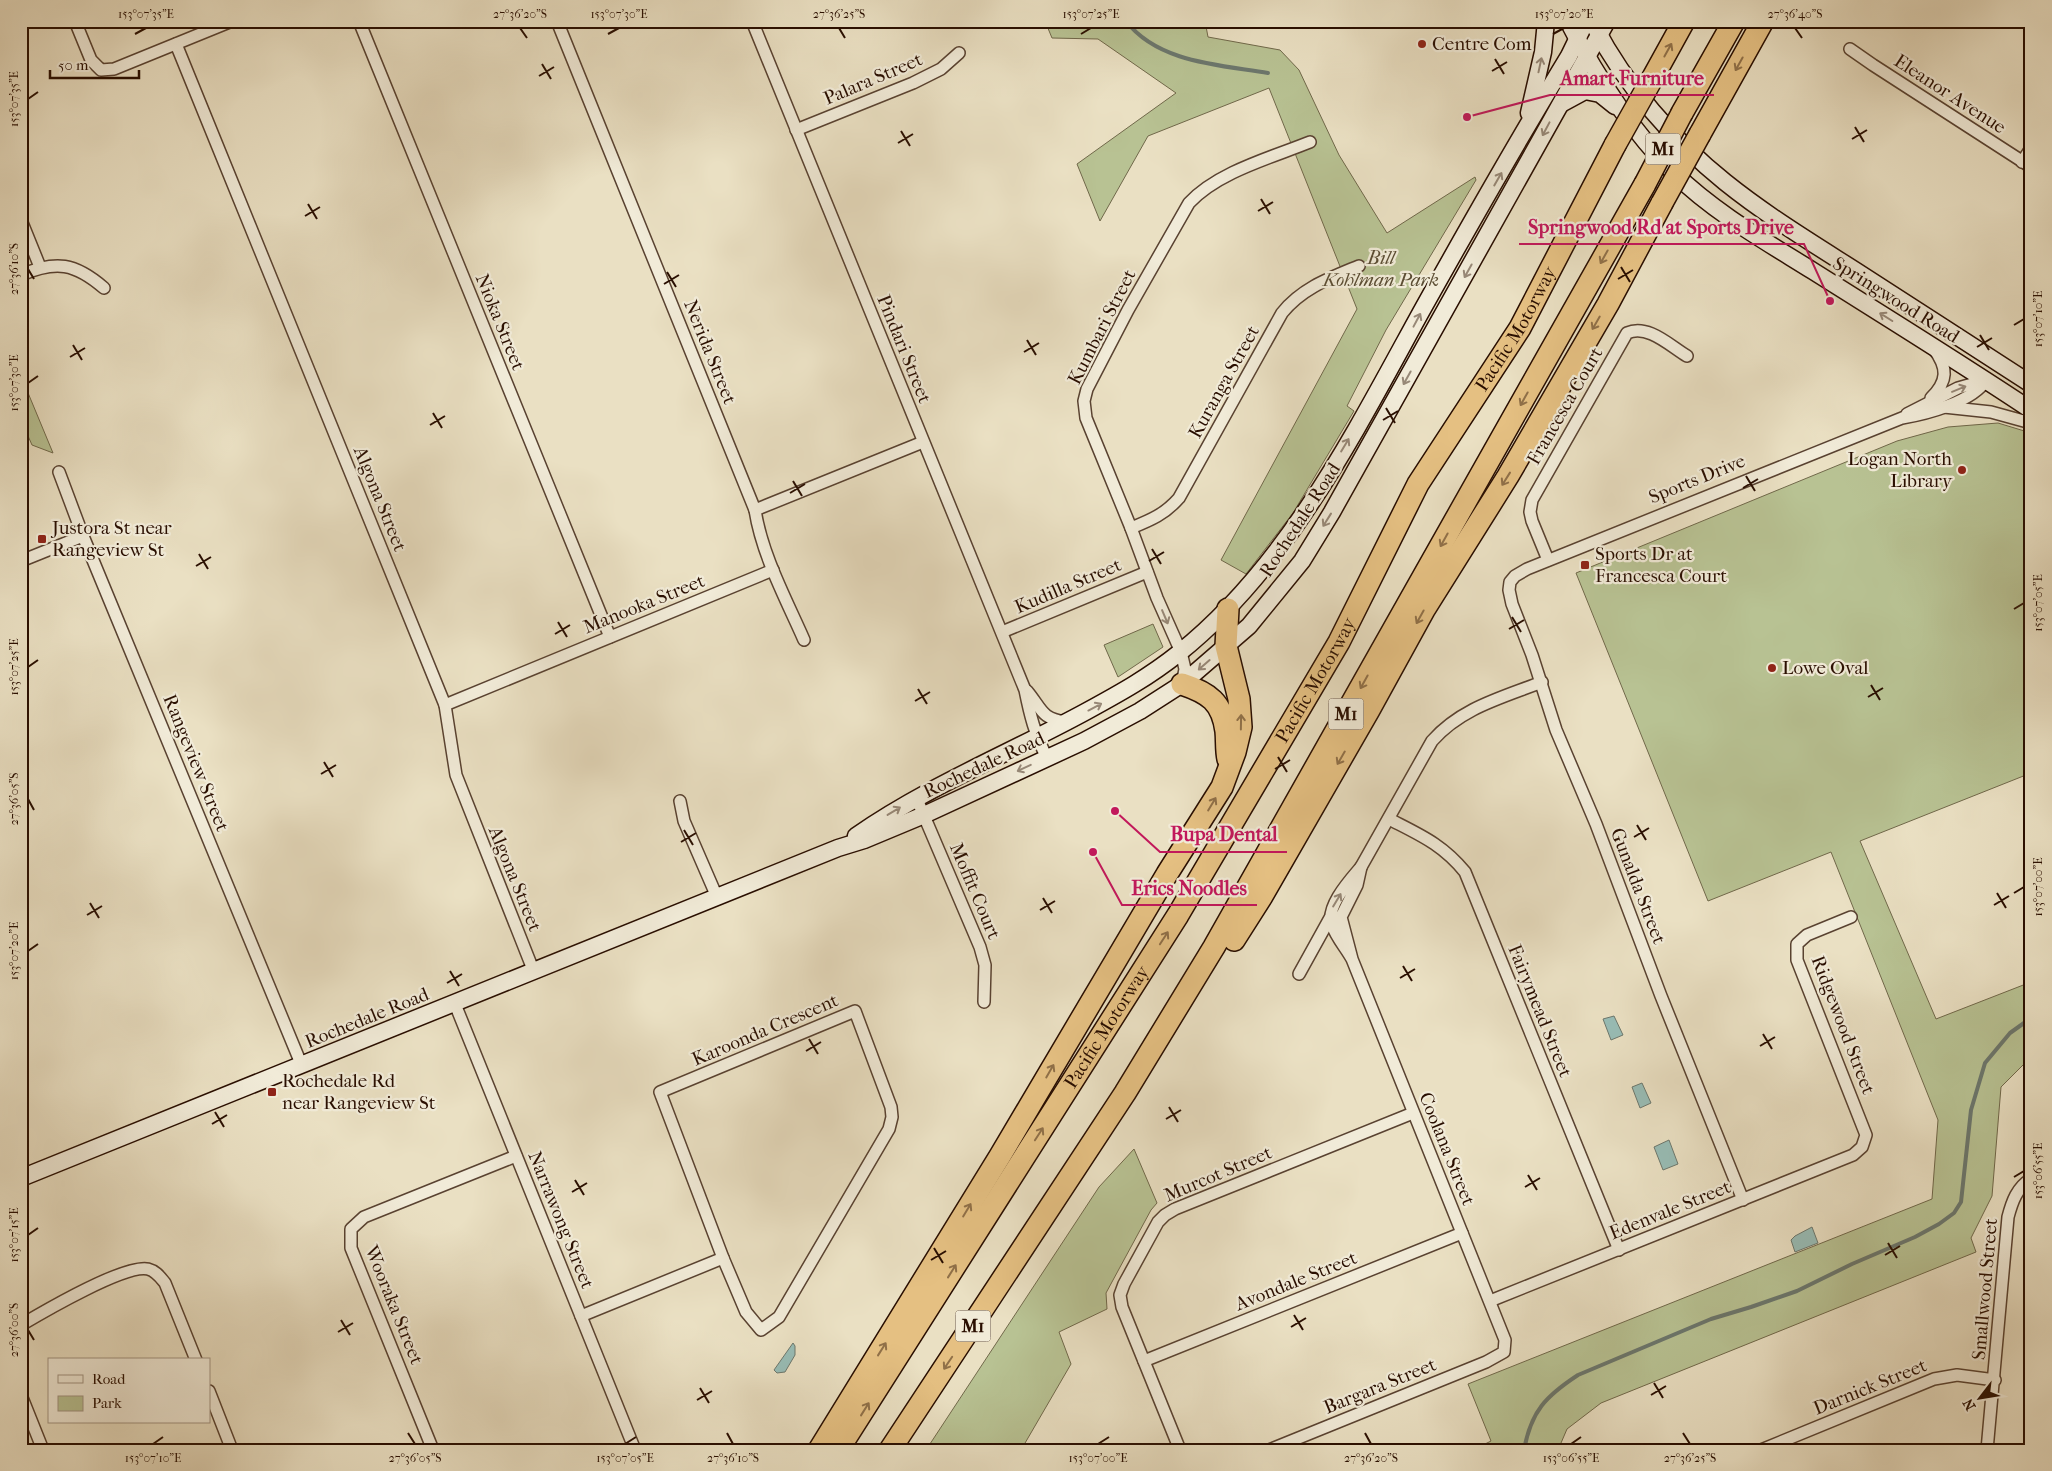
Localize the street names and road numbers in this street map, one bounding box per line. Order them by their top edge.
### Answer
street label: Palara Street [820,48,926,110]
street label: Eleanor Avenue [1890,50,2010,138]
road number: M1 [1646,134,1680,164]
street label: Springwood Road [1829,252,1964,348]
street label: Pacific Motorway [1471,262,1561,395]
street label: Kumbari Street [1063,265,1141,388]
street label: Nioka Street [471,271,529,374]
street label: Pindari Street [872,292,936,407]
street label: Nerida Street [679,297,741,407]
street label: Kuranga Street [1184,322,1264,442]
street label: Francesca Court [1522,343,1608,469]
street label: Algona Street [349,442,411,555]
street label: Sports Drive [1646,450,1748,508]
street label: Rochedale Road [1255,458,1345,581]
street label: Kudilla Street [1011,554,1125,618]
street label: Manooka Street [580,570,708,638]
street label: Pacific Motorway [1271,613,1361,747]
street label: Rangeview Street [158,691,234,835]
road number: M1 [1328,699,1364,730]
street label: Rochedale Road [920,727,1049,803]
street label: Algona Street [484,822,546,935]
street label: Gunalda Street [1606,825,1670,947]
street label: Moffit Court [945,840,1005,943]
street label: Fairymead Street [1503,941,1577,1081]
street label: Ridgewood Street [1806,953,1880,1098]
street label: Pacific Motorway [1060,961,1154,1093]
street label: Rochedale Road [302,983,433,1053]
street label: Karoonda Crescent [689,989,842,1071]
street label: Coolana Street [1414,1089,1480,1209]
street label: Murcot Street [1161,1141,1275,1207]
street label: Narrawong Street [523,1148,599,1292]
street label: Edenvale Street [1606,1176,1734,1244]
street label: Smallwood Street [1968,1217,2002,1361]
street label: Wooraka Street [360,1241,428,1368]
street label: Avondale Street [1231,1246,1360,1316]
road number: M1 [956,1310,990,1342]
street label: Bargara Street [1321,1353,1440,1419]
street label: Darnick Street [1810,1354,1930,1420]

